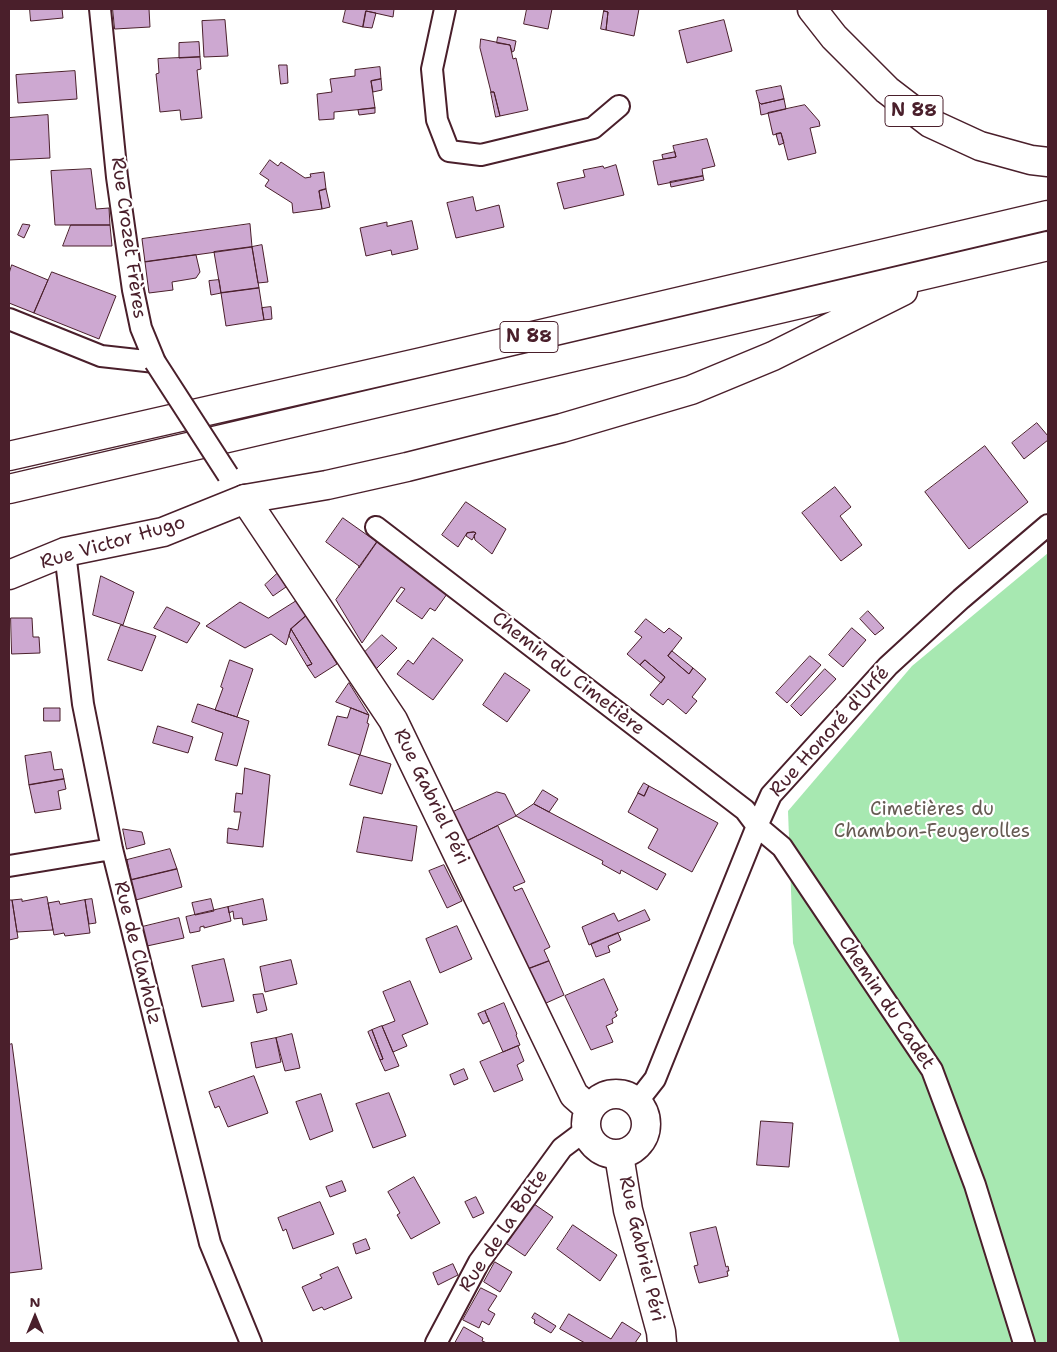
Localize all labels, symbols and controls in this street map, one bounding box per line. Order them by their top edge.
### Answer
road number: N 88 [885,95,943,126]
street label: Rue Crozet Frères [105,156,151,320]
road number: N 88 [500,322,558,352]
street label: Rue Victor Hugo [38,511,188,575]
street label: Chemin du Cimetière [487,607,649,741]
street label: Rue Honoré d'Urfé [765,662,895,802]
street label: Rue Gabriel Péri [388,725,474,869]
park label: Cimetières du Chambon-Feugerolles [834,799,1030,843]
street label: Rue de Clarholz [108,879,166,1027]
street label: Chemin du Cadet [833,932,939,1074]
street label: Rue de la Botte [455,1165,553,1297]
street label: Rue Gabriel Péri [613,1174,669,1324]
north arrow [10,1292,60,1342]
text: N [29,1293,41,1311]

